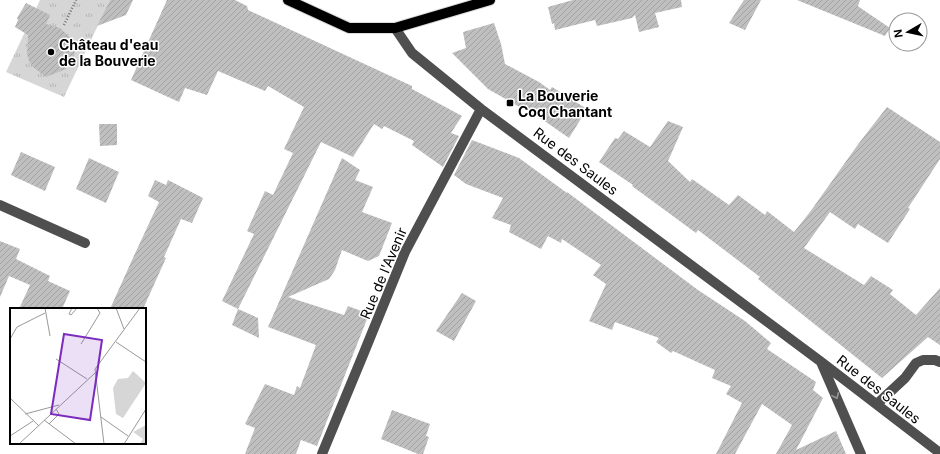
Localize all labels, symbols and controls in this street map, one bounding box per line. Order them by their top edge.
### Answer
north arrow [888,12,928,52]
text: N [891,28,906,39]
place label: Château d'eau de la Bouverie [59,36,158,69]
marker: Château d'eau de la Bouverie [46,47,56,57]
place label: La Bouverie Coq Chantant [518,87,612,120]
marker: La Bouverie Coq Chantant [505,98,515,108]
street label: Rue des Saules [530,124,622,198]
street label: Rue de l'Avenir [356,225,410,321]
inset map [10,308,146,444]
street label: Rue des Saules [834,351,924,427]
one-way arrow [831,393,839,400]

